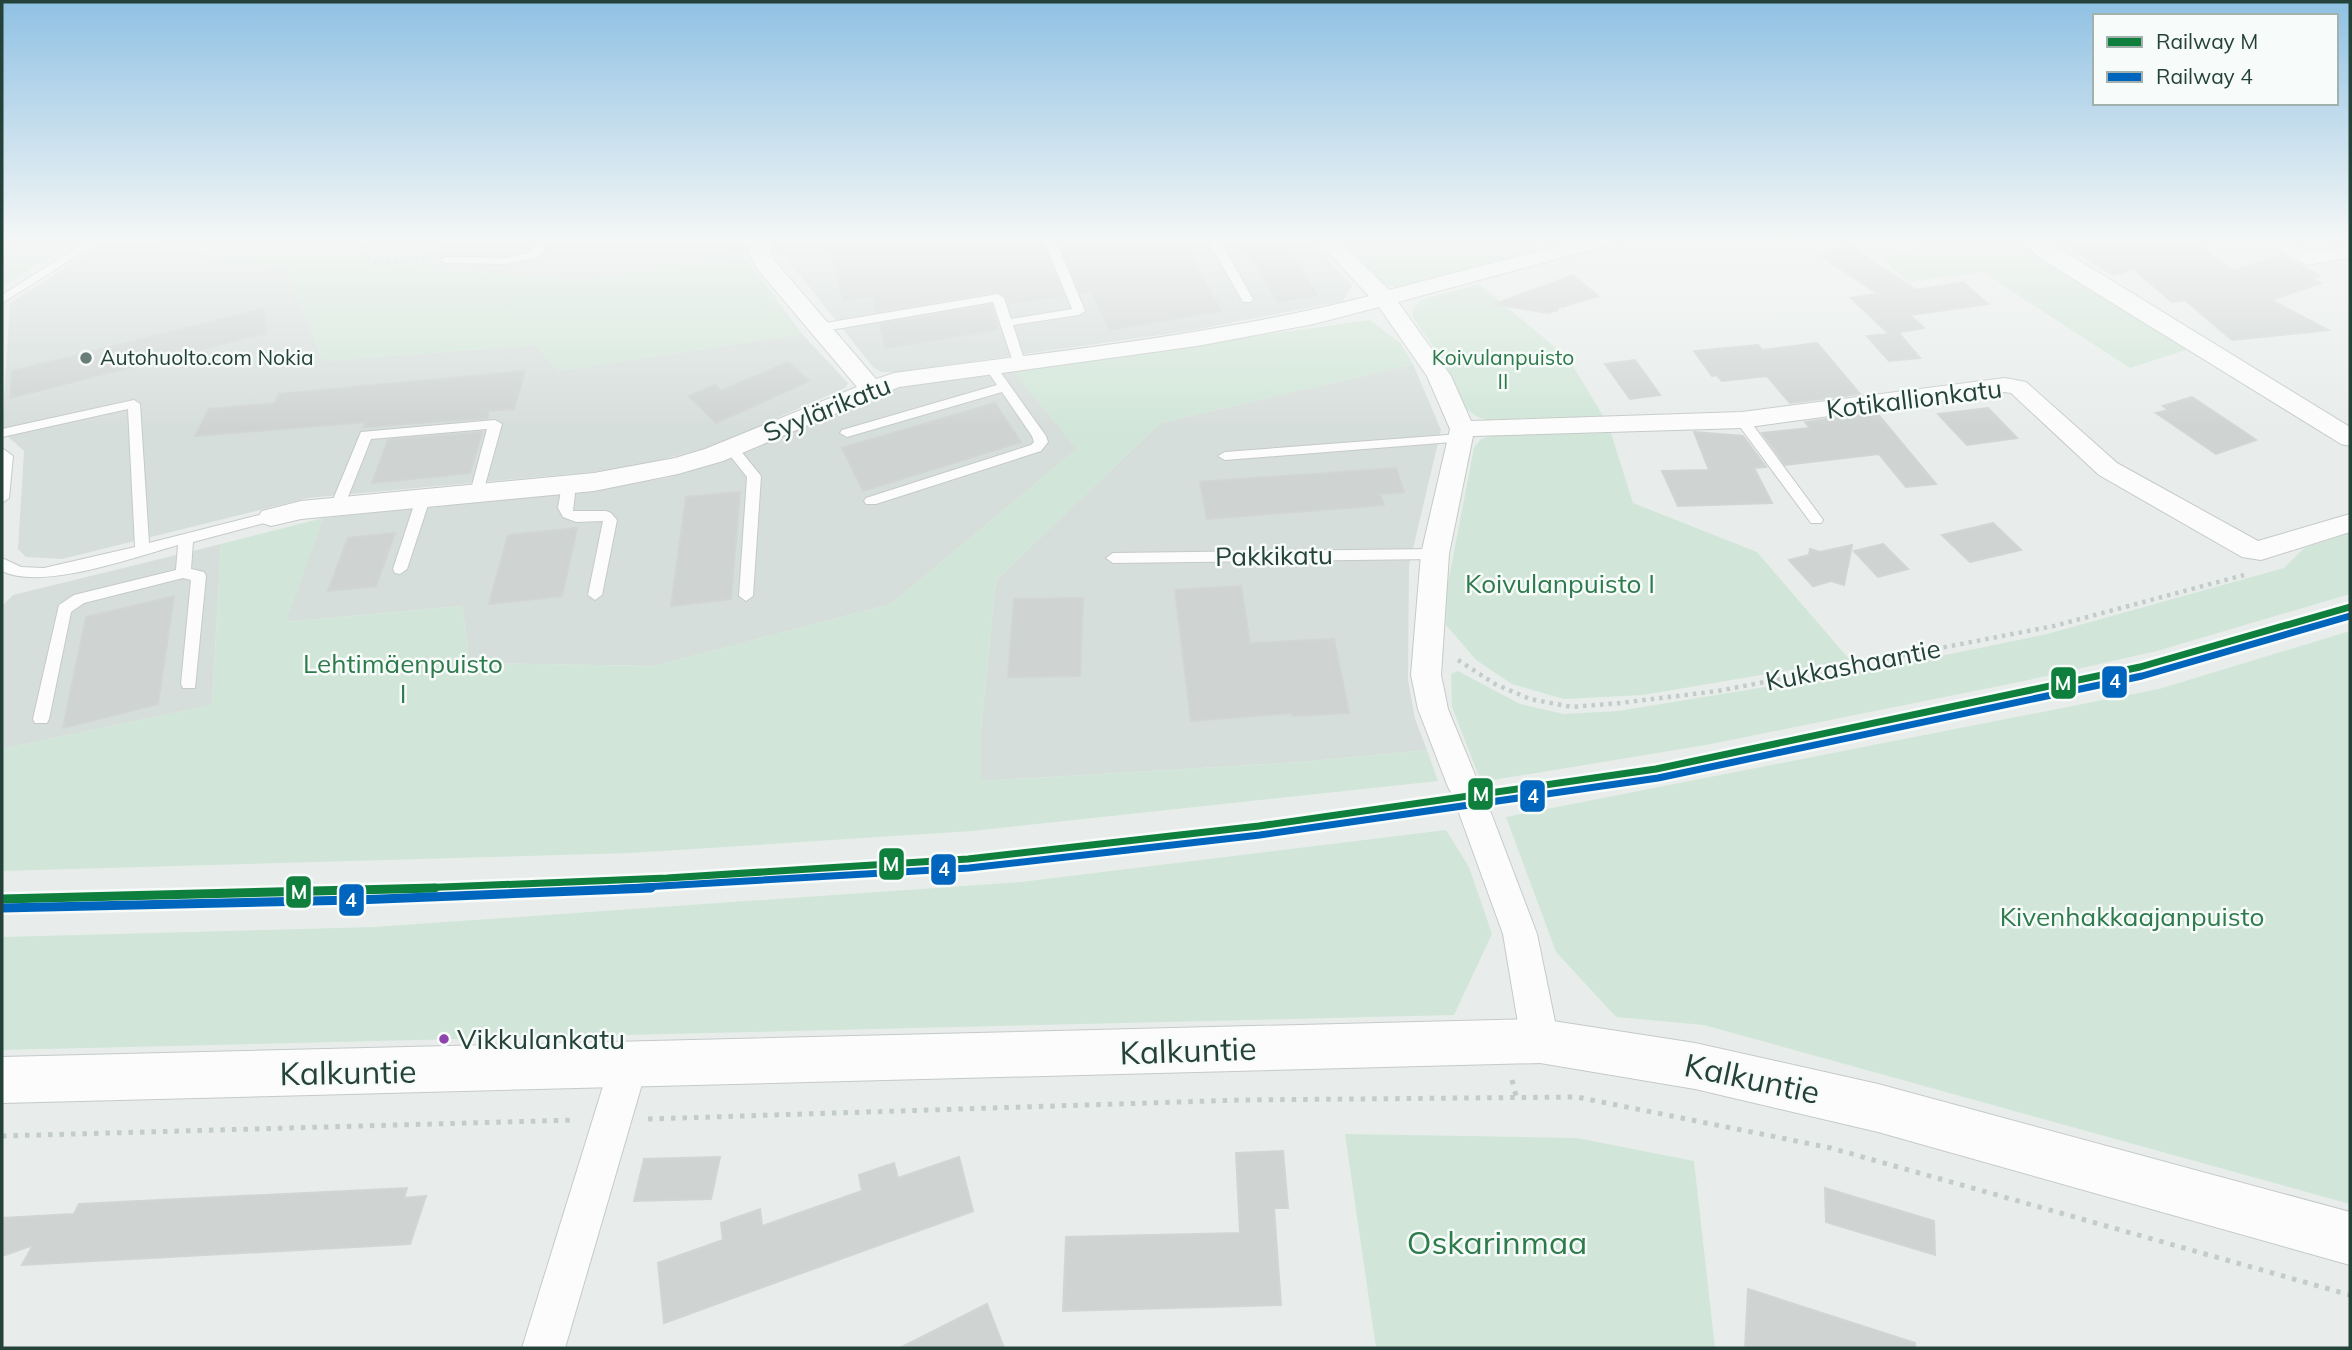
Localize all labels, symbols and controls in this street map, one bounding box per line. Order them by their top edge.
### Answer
legend [2093,14,2338,105]
text: Railway M [2156,28,2258,54]
text: Railway 4 [2156,63,2253,89]
place label: Autohuolto.com Nokia [100,344,314,370]
park label: Koivulanpuisto II [1432,344,1574,394]
marker: Autohuolto.com Nokia [78,350,94,366]
street label: Syylärikatu [758,368,895,449]
street label: Kotikallionkatu [1824,371,2004,426]
street label: Pakkikatu [1215,538,1333,573]
park label: Koivulanpuisto I [1465,567,1655,600]
street label: Kukkashaantie [1763,631,1943,698]
park label: Lehtimäenpuisto I [303,647,503,710]
line badge: 4 [2101,665,2128,699]
line badge: M [2050,666,2077,700]
text: 4 [2109,669,2121,693]
text: M [2055,671,2071,695]
line badge: M [1467,777,1494,811]
line badge: 4 [1519,779,1546,813]
text: M [1473,782,1489,806]
text: 4 [1527,784,1539,808]
line badge: M [878,847,905,881]
text: M [883,852,899,876]
line badge: 4 [930,853,957,886]
text: 4 [938,857,950,881]
line badge: M [285,875,312,909]
text: M [291,880,307,904]
line badge: 4 [338,883,365,917]
text: 4 [345,888,357,912]
park label: Kivenhakkaajanpuisto [2000,900,2264,933]
place label: Vikkulankatu [457,1021,625,1056]
street label: Kalkuntie [1119,1028,1257,1072]
marker: Vikkulankatu [437,1032,451,1046]
street label: Kalkuntie [1681,1044,1823,1112]
street label: Kalkuntie [279,1051,417,1093]
park label: Oskarinmaa [1407,1222,1587,1262]

